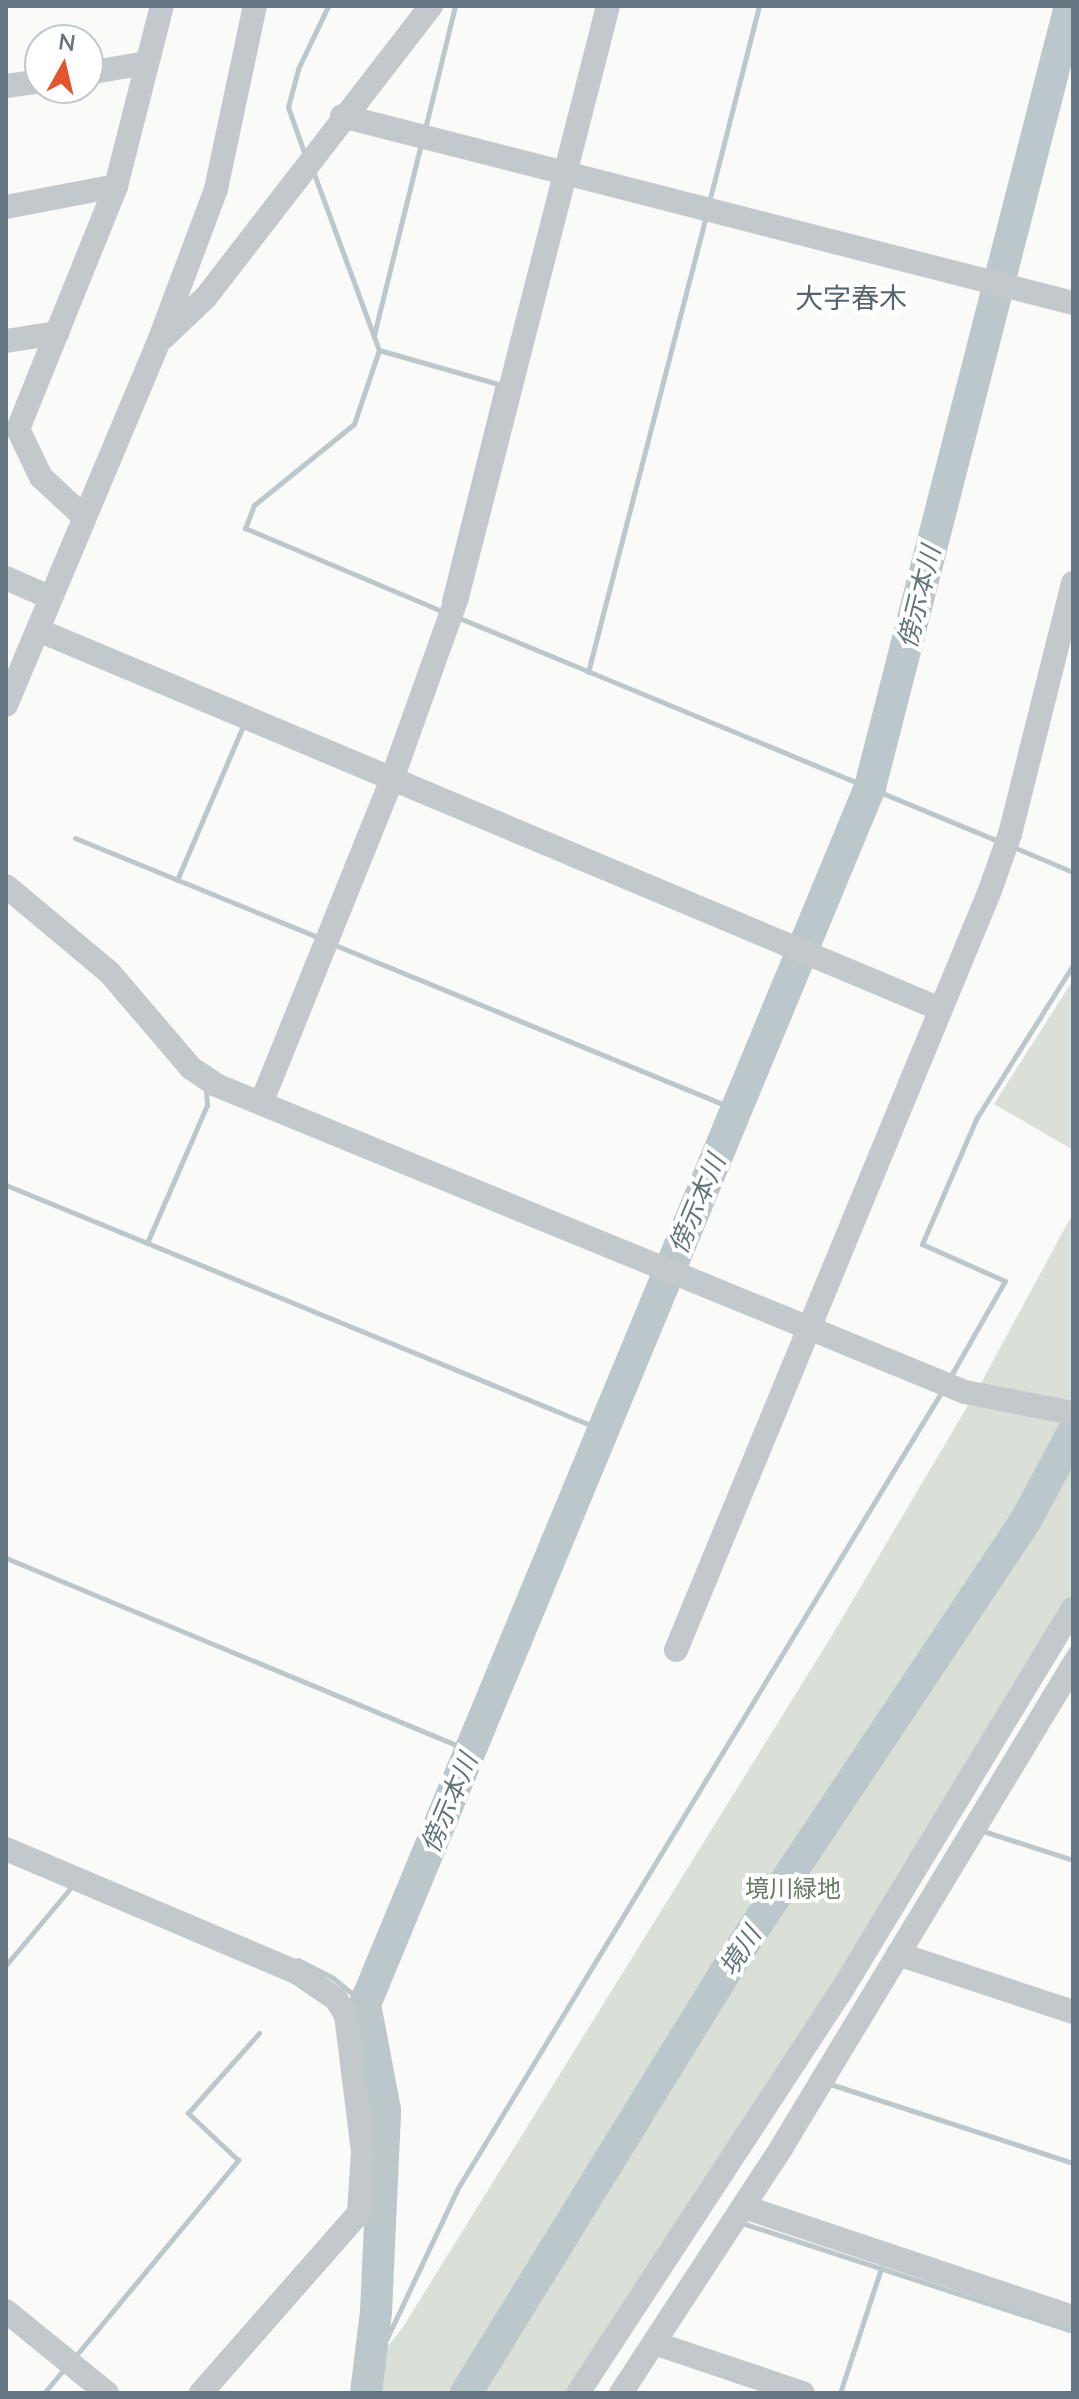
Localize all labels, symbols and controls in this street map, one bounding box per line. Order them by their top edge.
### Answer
north arrow [24,24,104,104]
text: N [57,27,77,56]
district label: 大字春木 [795,280,907,314]
water label: 傍示本川 [891,543,947,651]
water label: 傍示本川 [662,1150,732,1258]
water label: 傍示本川 [414,1749,484,1857]
park label: 境川緑地 [745,1874,841,1902]
water label: 境川 [713,1921,767,1981]

